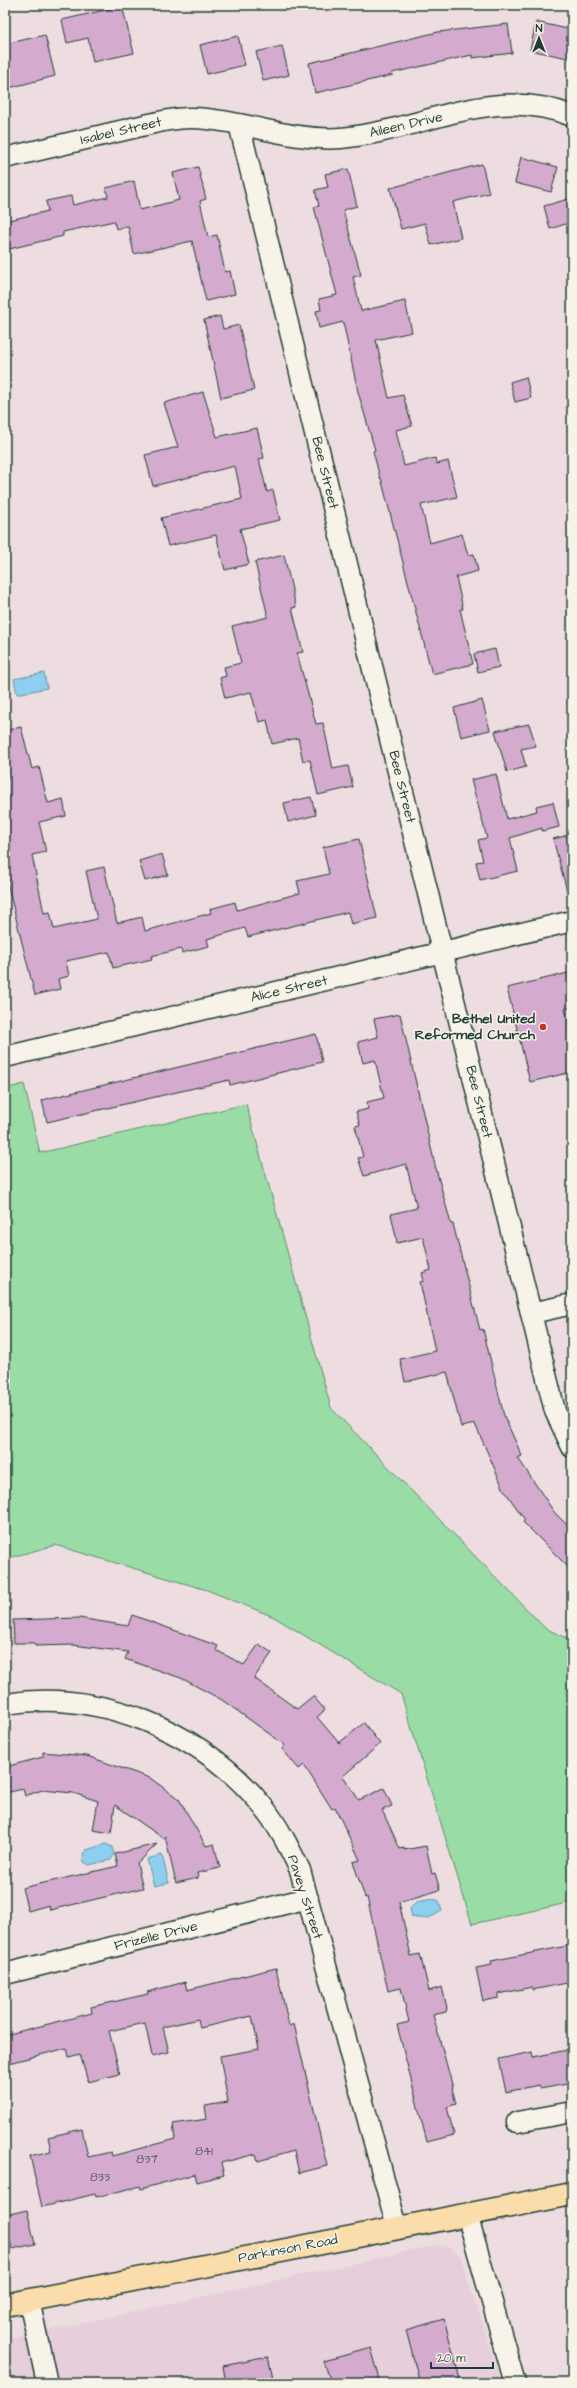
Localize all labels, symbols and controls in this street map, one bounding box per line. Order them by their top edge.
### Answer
north arrow [519,18,559,58]
text: N [536,21,543,36]
street label: Aileen Drive [367,107,445,143]
street label: Isabel Street [78,112,164,150]
street label: Bee Street [306,435,344,512]
street label: Bee Street [383,749,421,826]
street label: Alice Street [248,970,330,1008]
place label: Bethel United Reformed Church [415,1009,536,1045]
marker: Bethel United Reformed Church [538,1022,548,1032]
street label: Bee Street [460,1064,498,1141]
street label: Pavey Street [282,1852,328,1942]
street label: Frizelle Drive [112,1916,200,1956]
house number: 841 [195,2143,213,2160]
house number: 837 [136,2151,158,2168]
house number: 833 [90,2169,110,2186]
street label: Parkinson Road [236,2230,340,2268]
scale bar [431,2344,493,2370]
text: 20 m [437,2350,466,2367]

